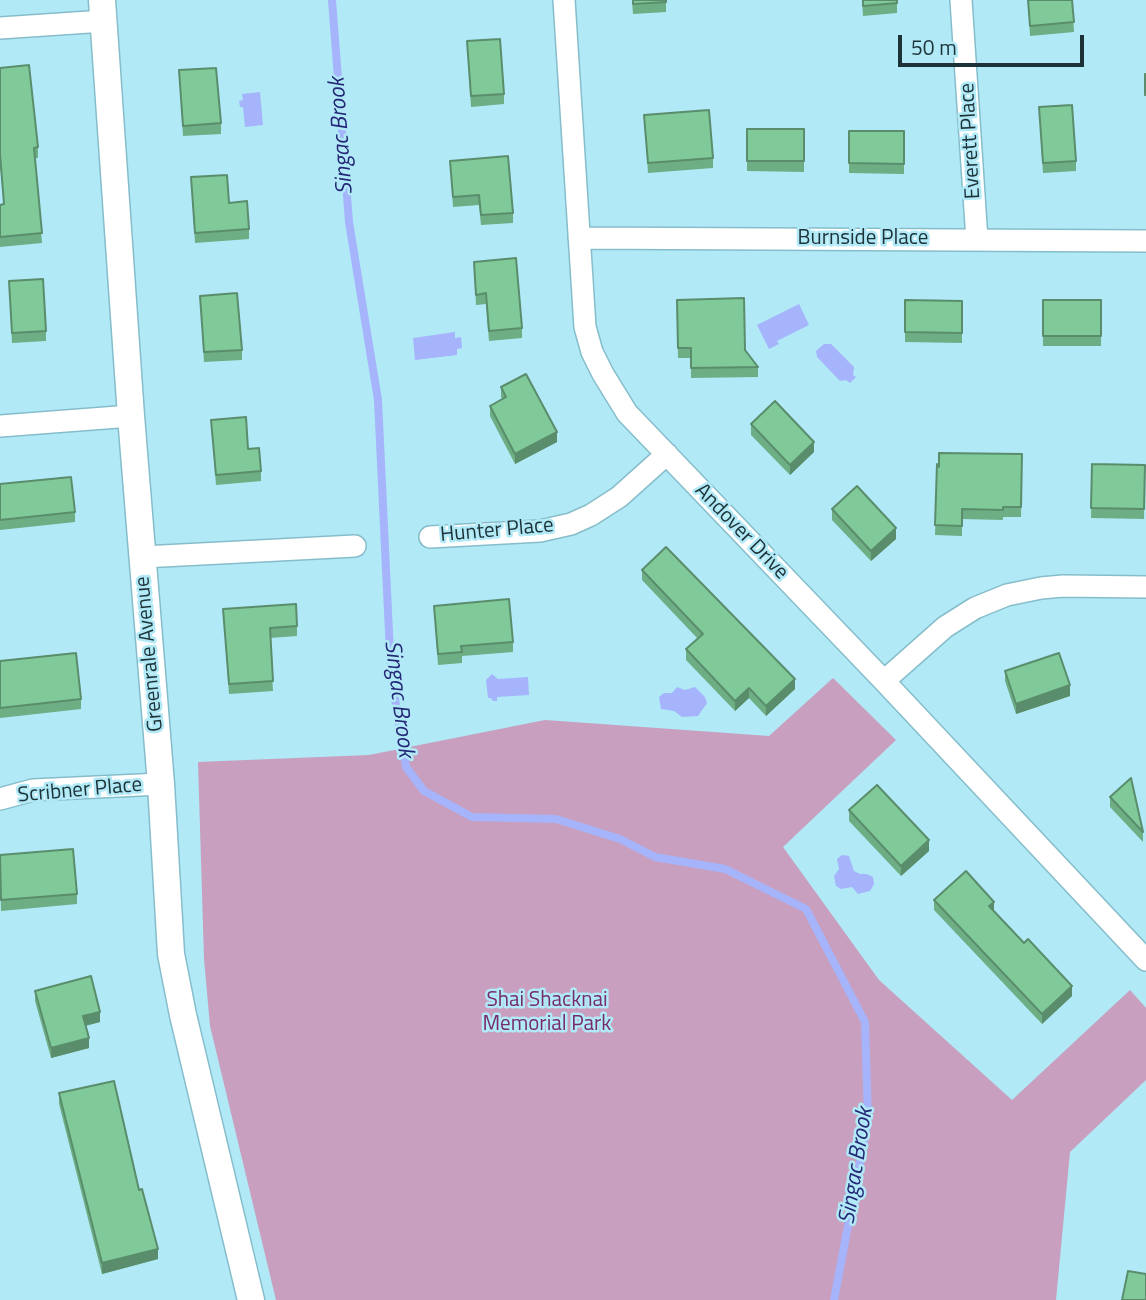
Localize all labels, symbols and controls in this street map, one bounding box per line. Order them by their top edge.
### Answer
scale bar [901,21,1086,65]
text: 50 m [911,31,957,63]
water label: Singac Brook [324,76,360,196]
street label: Everett Place [955,82,987,200]
street label: Burnside Place [798,226,928,252]
street label: Andover Drive [689,479,793,585]
street label: Hunter Place [439,513,555,549]
street label: Greenrale Avenue [131,575,169,733]
water label: Singac Brook [377,639,419,759]
street label: Scribner Place [17,773,143,809]
park label: Shai Shacknai Memorial Park [483,988,611,1038]
water label: Singac Brook [834,1106,880,1226]

